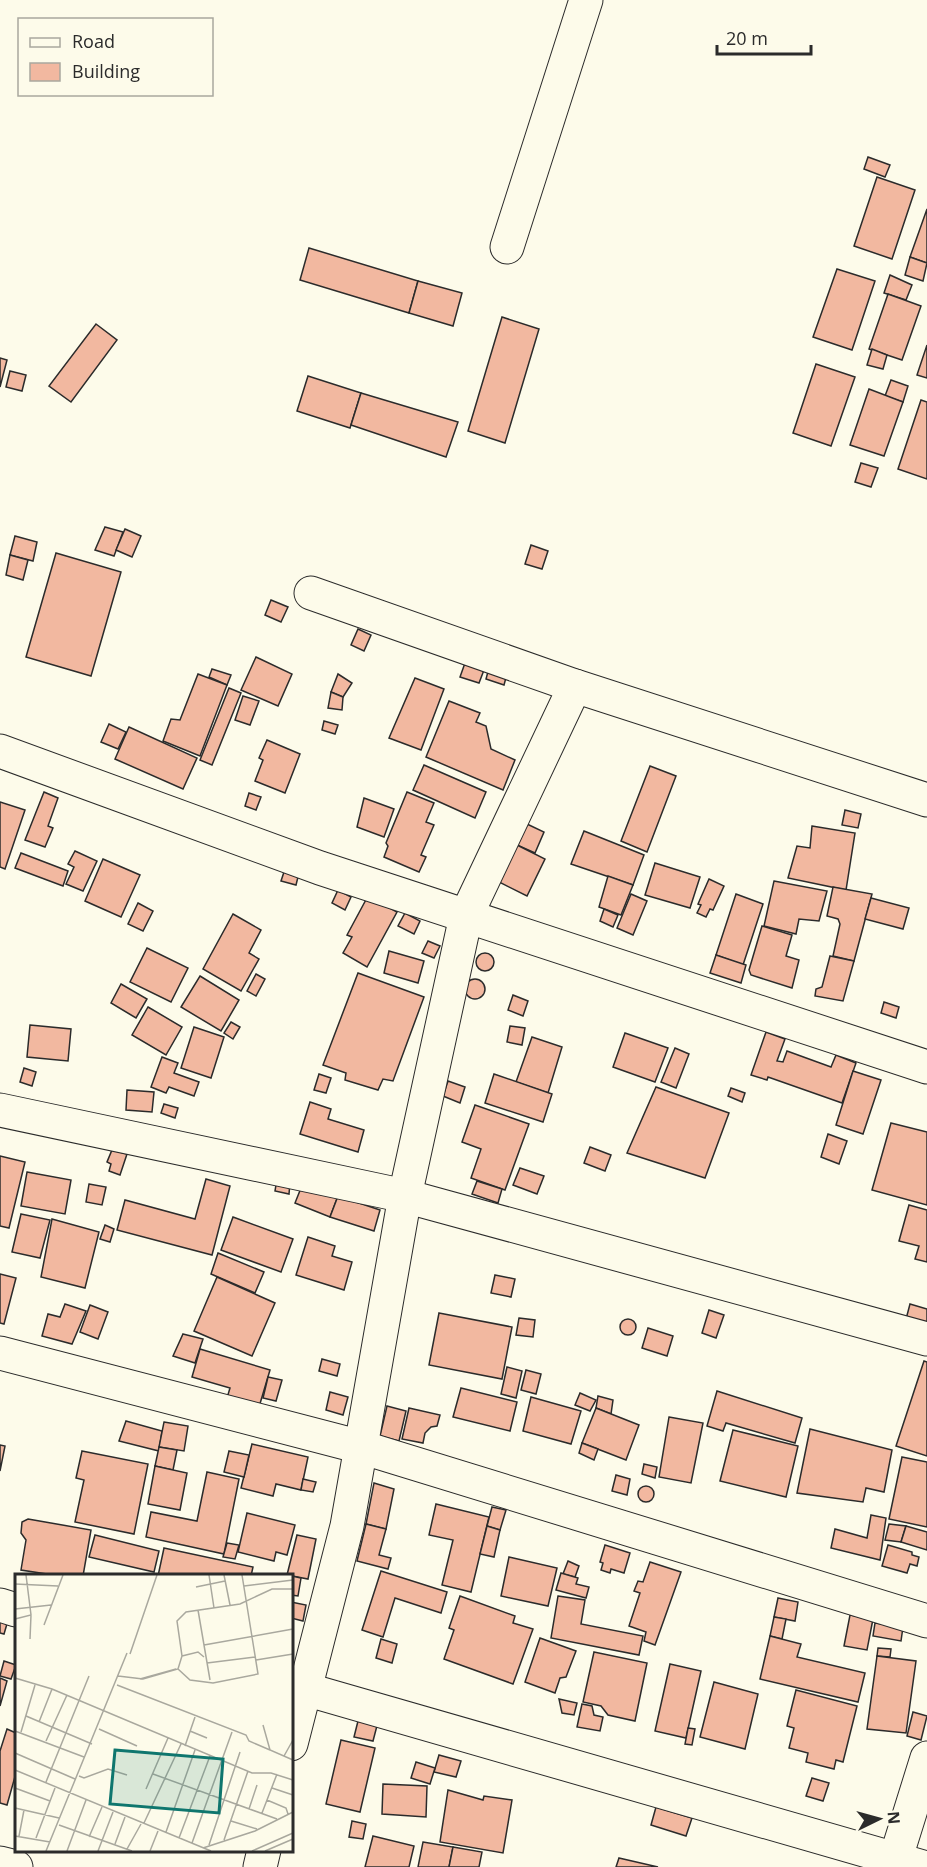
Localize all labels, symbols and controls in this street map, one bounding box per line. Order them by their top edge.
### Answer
legend [18,18,213,96]
scale bar [717,18,812,56]
text: 20 m [726,26,768,50]
text: Road [72,29,115,53]
text: Building [72,59,140,83]
inset map [15,1574,292,1852]
north arrow [849,1789,909,1849]
text: N [882,1810,905,1825]

